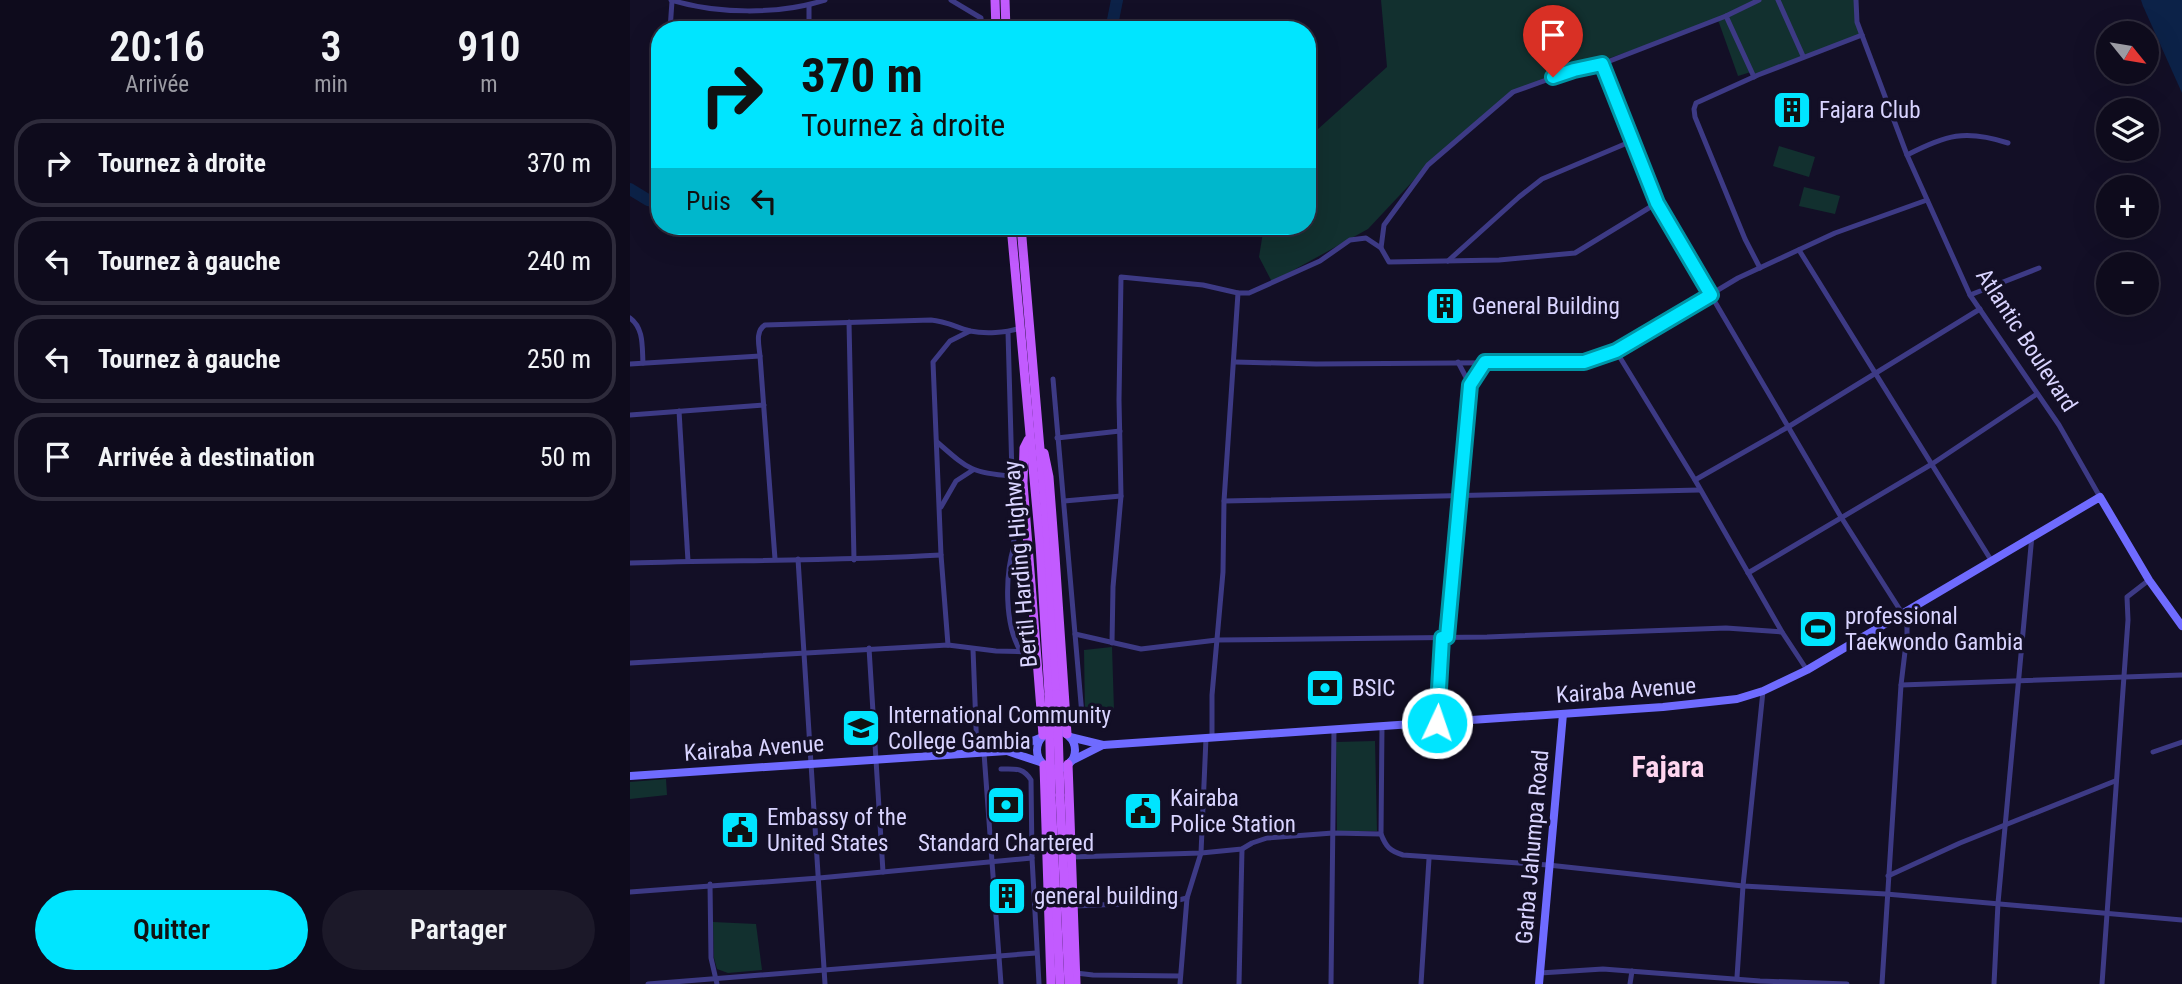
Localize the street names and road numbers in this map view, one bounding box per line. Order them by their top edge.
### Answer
street label: Atlantic Boulevard [1970,264,2083,417]
street label: Bertil Harding Highway [998,459,1043,668]
street label: Kairaba Avenue [1555,672,1697,709]
street label: Kairaba Avenue [683,730,825,767]
street label: Garba Jahumpa Road [1511,749,1554,945]

